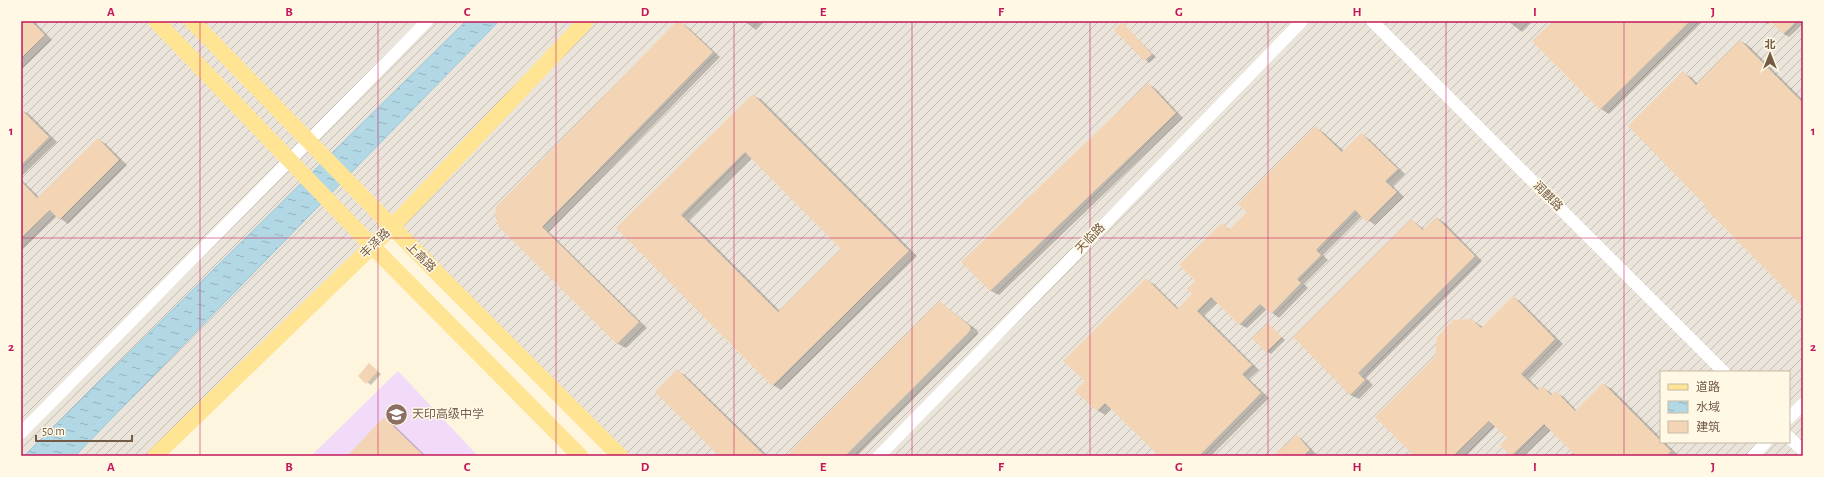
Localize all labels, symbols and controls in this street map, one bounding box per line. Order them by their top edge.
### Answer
text: A [107,6,115,19]
text: B [285,6,293,19]
text: C [464,6,471,19]
text: D [641,6,650,19]
text: E [820,6,827,19]
text: F [998,6,1005,19]
text: G [1175,6,1183,19]
text: H [1352,6,1362,19]
text: I [1533,6,1537,19]
text: J [1711,6,1715,19]
north arrow [1750,34,1790,74]
text: 北 [1765,39,1776,50]
text: 1 [9,125,13,138]
text: 1 [1811,125,1815,138]
street label: 润麒路 [1531,178,1566,213]
street label: 天临路 [1072,220,1107,255]
street label: 丰泽路 [357,225,392,260]
street label: 上高路 [404,239,439,274]
text: 2 [8,341,14,354]
text: 2 [1810,341,1816,354]
legend [1660,371,1790,443]
text: 道路 [1696,380,1720,393]
school or university icon: 天印高级中学 [383,401,409,427]
text: 水域 [1696,401,1720,413]
place label: 天印高级中学 [412,407,484,420]
scale bar [36,417,132,443]
text: 建筑 [1696,420,1720,433]
text: 50 m [42,425,65,437]
text: A [107,461,115,474]
text: B [285,461,293,474]
text: C [464,461,471,474]
text: D [641,461,650,474]
text: E [820,461,827,474]
text: F [998,461,1005,474]
text: G [1175,461,1183,474]
text: H [1352,461,1362,474]
text: I [1533,461,1537,474]
text: J [1711,461,1715,474]

